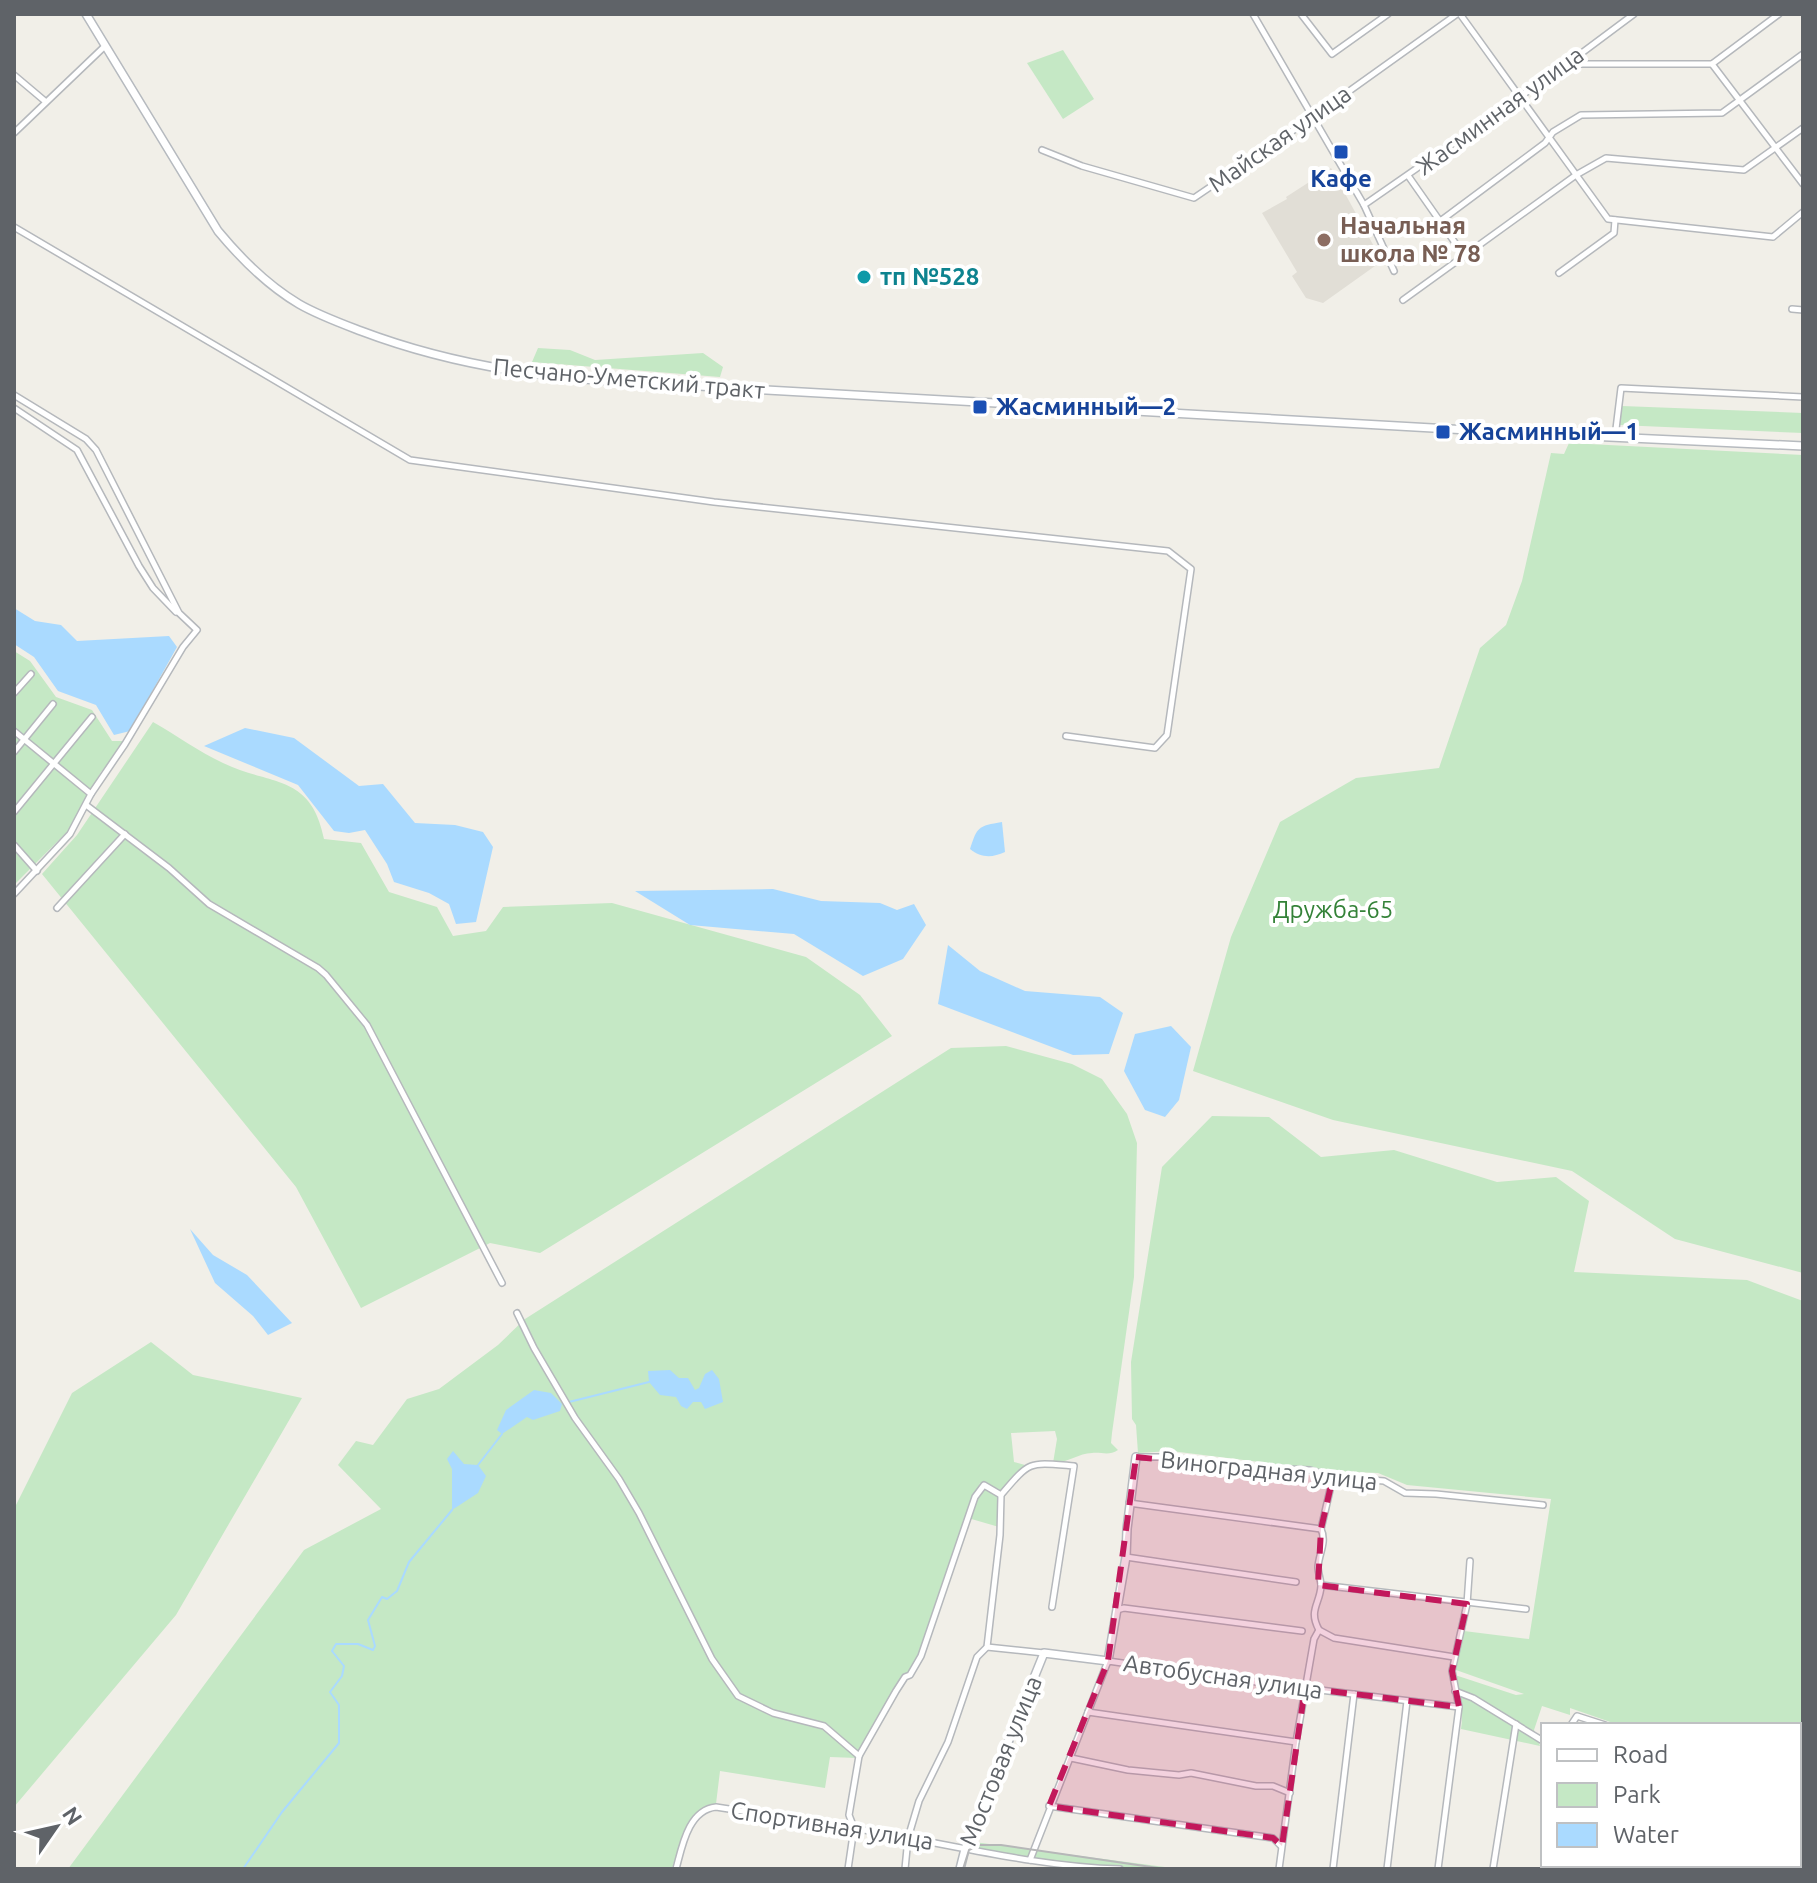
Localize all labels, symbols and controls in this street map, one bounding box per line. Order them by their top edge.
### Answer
street label: Жасминная улица [1411,41,1589,180]
street label: Майская улица [1203,80,1356,198]
marker: Кафе [1332,143,1350,161]
place label: Кафе [1310,165,1372,192]
place label: Начальная школа № 78 [1340,212,1481,267]
marker: Начальная школа № 78 [1315,231,1333,249]
place label: тп №528 [880,263,979,290]
marker: тп №528 [855,268,873,286]
street label: Песчано-Уметский тракт [492,353,766,404]
place label: Жасминный—2 [996,393,1176,420]
marker: Жасминный—2 [971,398,989,416]
place label: Жасминный—1 [1459,418,1639,445]
marker: Жасминный—1 [1434,423,1452,441]
park label: Дружба-65 [1273,896,1393,923]
street label: Виноградная улица [1159,1446,1379,1495]
street label: Автобусная улица [1122,1649,1324,1704]
street label: Мостовая улица [954,1672,1047,1850]
legend [1541,1723,1801,1867]
text: Road [1613,1741,1668,1768]
text: Park [1613,1781,1661,1808]
north arrow [16,1787,96,1867]
street label: Спортивная улица [729,1796,935,1855]
text: N [58,1802,88,1829]
text: Water [1613,1821,1679,1848]

